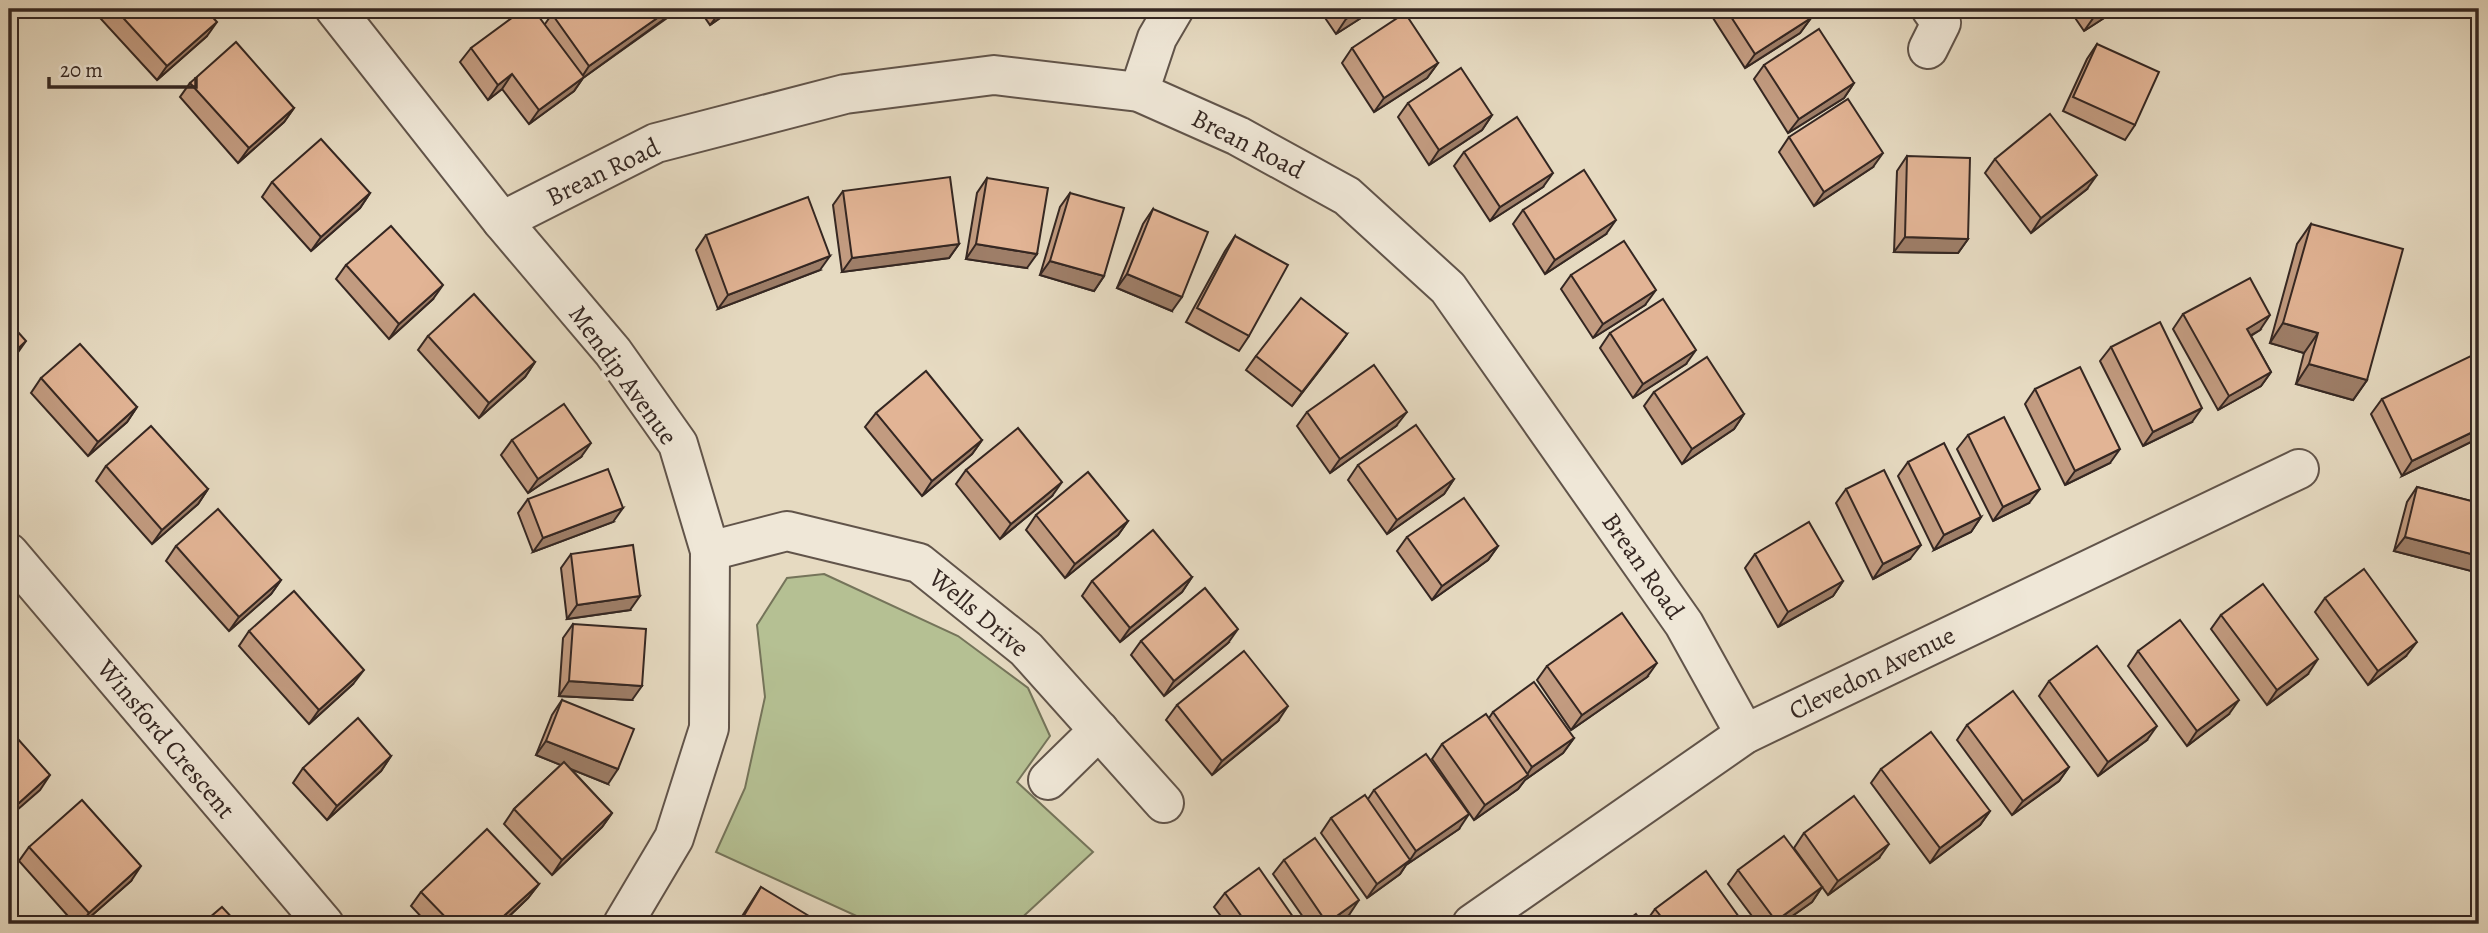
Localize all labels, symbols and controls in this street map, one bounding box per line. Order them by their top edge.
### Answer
scale bar [49,46,196,90]
text: 20 m [60,56,103,84]
street label: Brean Road [1186,101,1310,187]
street label: Brean Road [540,129,666,215]
street label: Mendip Avenue [560,298,686,452]
street label: Brean Road [1594,506,1692,626]
street label: Wells Drive [921,560,1036,665]
street label: Clevedon Avenue [1783,618,1961,728]
street label: Winsford Crescent [88,651,243,826]

